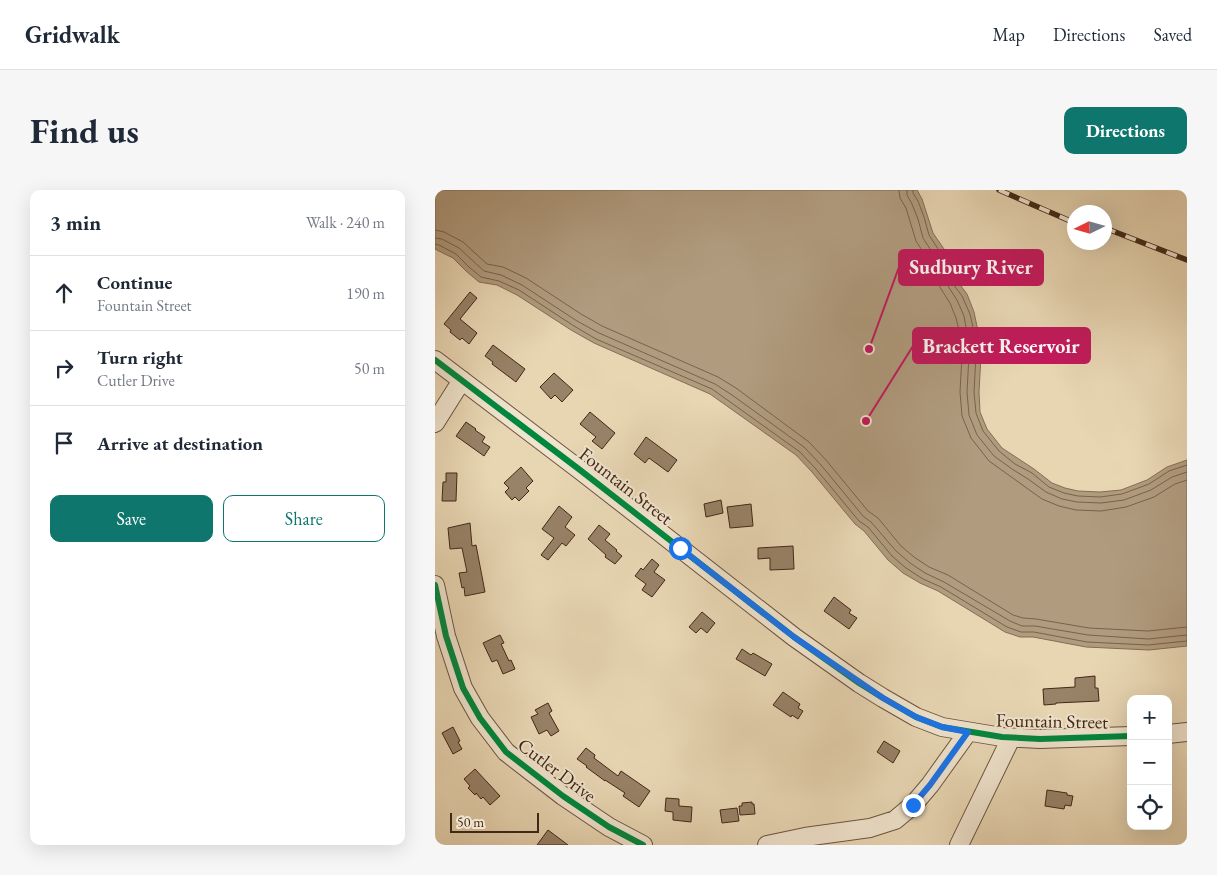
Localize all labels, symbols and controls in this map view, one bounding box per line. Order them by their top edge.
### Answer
text: Gridwalk [25,19,120,50]
text: Map [993,23,1025,46]
text: Directions [1053,23,1125,46]
text: Saved [1153,23,1192,46]
button: Directions [1064,107,1187,154]
text: Find us [30,108,139,153]
north arrow [1067,205,1112,250]
text: 3 min [50,209,101,236]
text: Walk · 240 m [306,212,385,233]
callout: Sudbury River [899,250,1043,285]
text: Sudbury River [909,254,1033,280]
text: Continue [97,270,172,295]
icon: ahead [50,279,78,307]
text: 190 m [346,283,385,304]
text: Fountain Street [97,295,192,316]
callout: Brackett Reservoir [913,328,1090,363]
text: Brackett Reservoir [922,333,1080,359]
text: Turn right [97,345,183,370]
icon: right [50,354,78,382]
text: 50 m [354,358,385,379]
text: Cutler Drive [97,370,175,391]
icon: arrive [50,429,78,457]
text: Arrive at destination [97,431,263,456]
street label: Fountain Street [574,442,678,530]
button: Save [50,495,213,542]
button: Share [223,495,385,542]
route start [669,537,692,560]
map controls [1127,695,1172,830]
button: + [1127,695,1172,740]
street label: Fountain Street [996,708,1108,734]
street label: Cutler Drive [513,732,601,808]
button: − [1127,740,1172,785]
button: locate [1127,785,1172,830]
route end [902,794,925,817]
scale bar [450,810,539,833]
text: 50 m [457,813,484,831]

